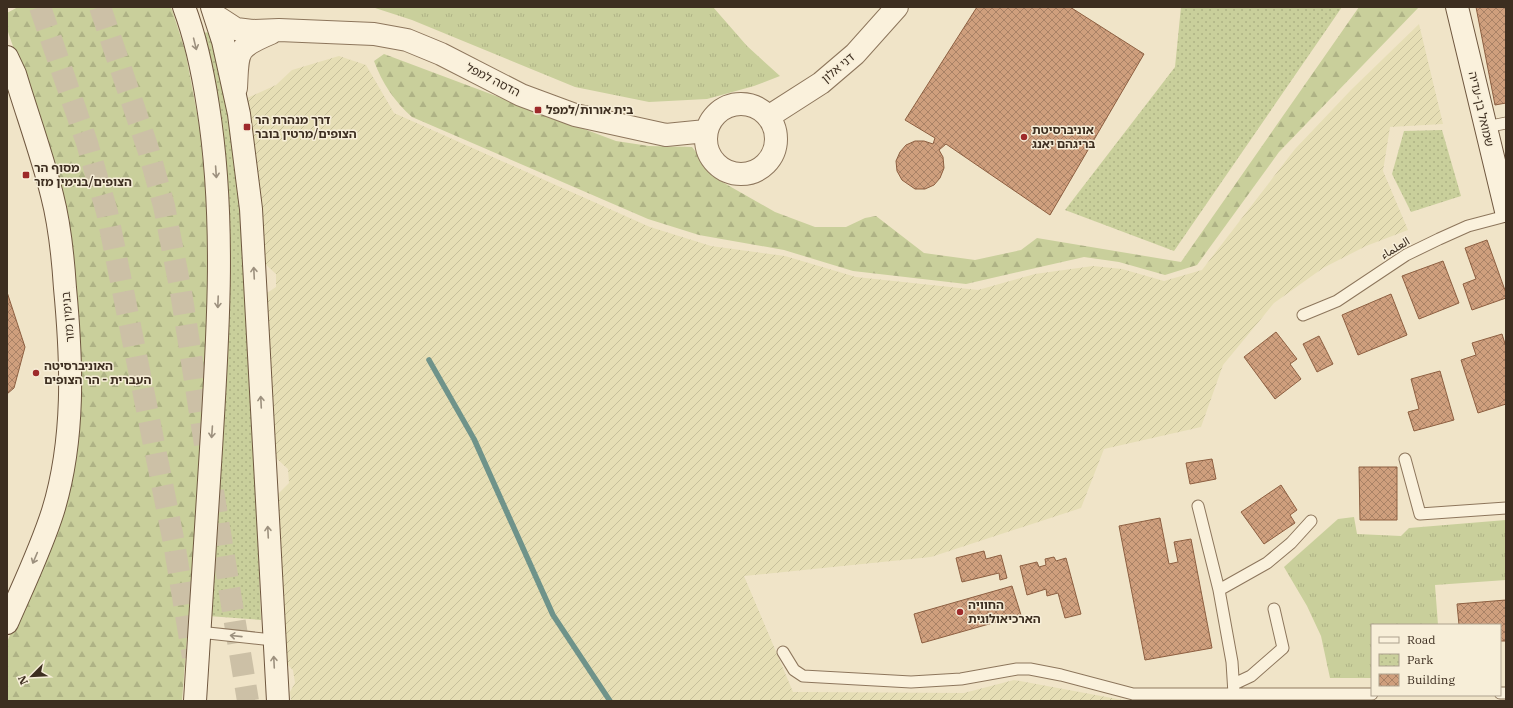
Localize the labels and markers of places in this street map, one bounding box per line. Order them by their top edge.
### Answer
place label: בית אורות/למפל [546,102,633,117]
marker: בית אורות/למפל [533,105,543,115]
place label: דרך מנהרת הר הצופים/מרטין בובר [255,112,357,141]
marker: דרך מנהרת הר הצופים/מרטין בובר [242,122,252,132]
place label: אוניברסיטת בריגהם יאנג [1032,122,1095,151]
marker: אוניברסיטת בריגהם יאנג [1019,132,1029,142]
place label: מסוף הר הצופים/בנימין מזר [34,160,132,189]
marker: מסוף הר הצופים/בנימין מזר [21,170,31,180]
place label: האוניברסיטה העברית - הר הצופים [44,358,151,387]
marker: האוניברסיטה העברית - הר הצופים [31,368,41,378]
place label: החוויה הארכיאולוגית [968,597,1041,626]
marker: החוויה הארכיאולוגית [955,607,965,617]

